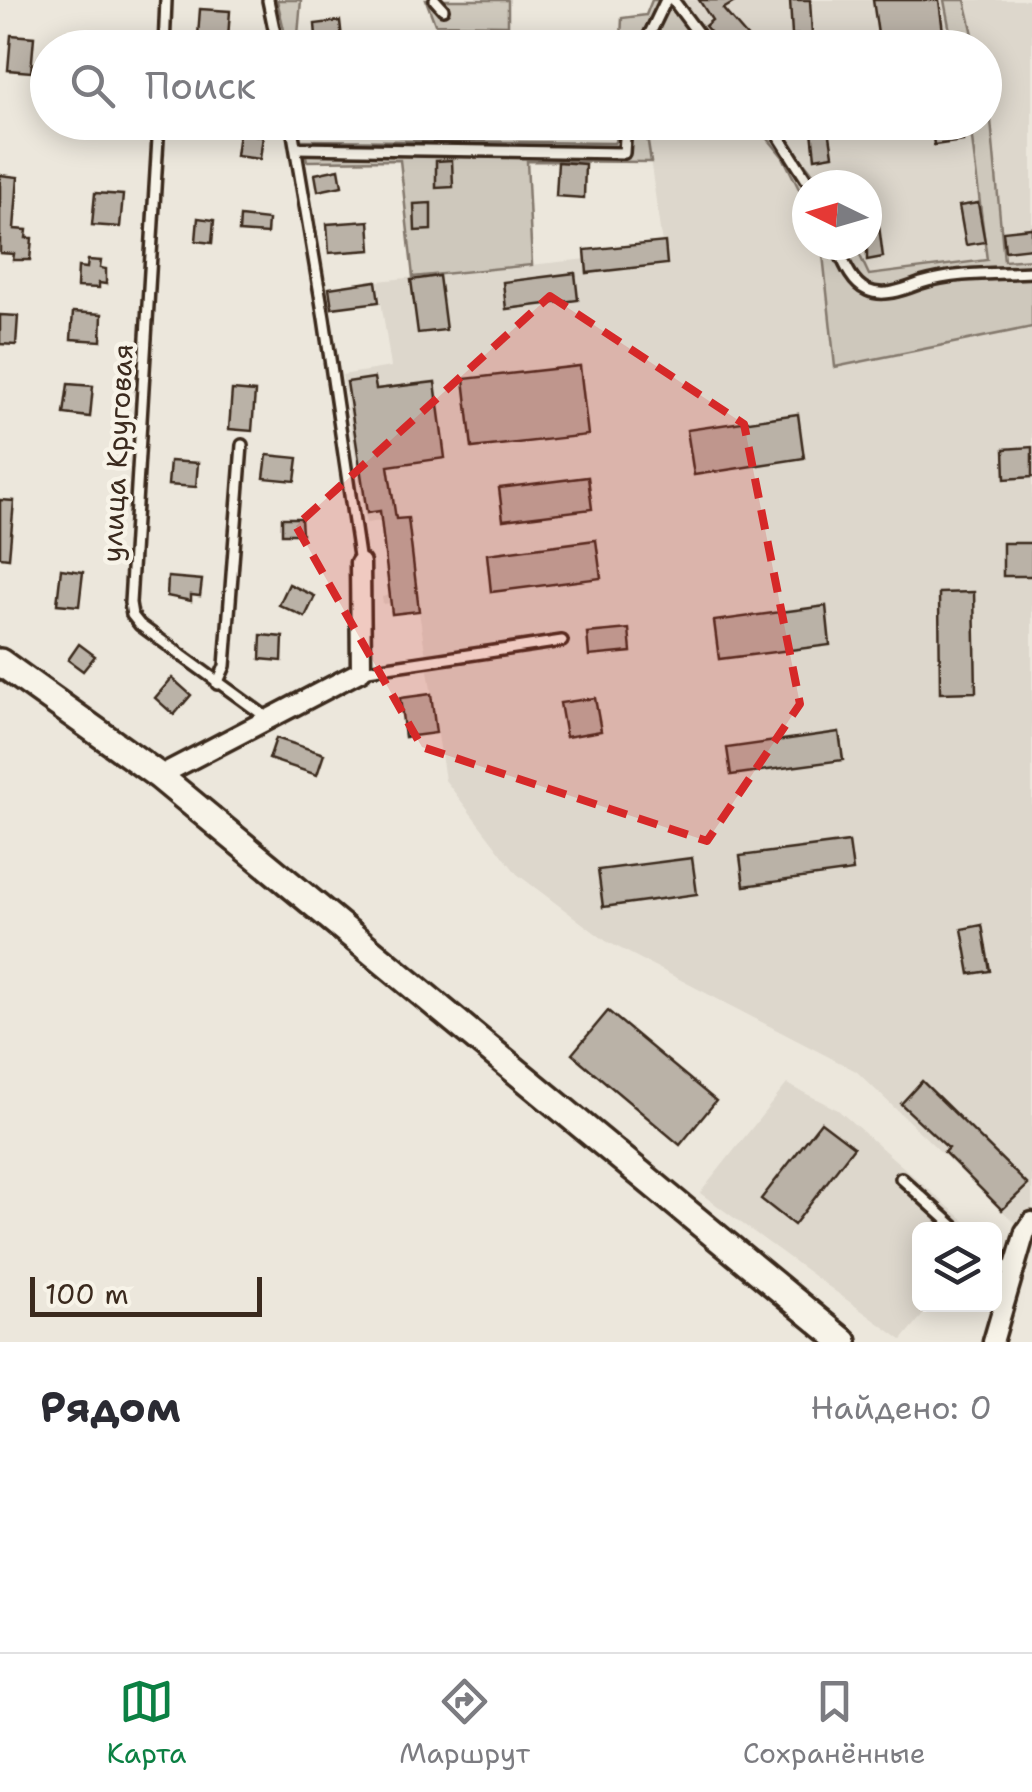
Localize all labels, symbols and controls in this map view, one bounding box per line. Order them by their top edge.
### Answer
search box [30,30,1002,140]
icon: search [65,58,120,113]
text: Поиск [145,60,256,111]
north arrow [792,170,882,260]
street label: улица Круговая [92,343,142,563]
map controls [912,1222,1002,1312]
button: layers [912,1222,1002,1312]
scale bar [30,1272,262,1316]
text: 100 m [45,1275,129,1313]
text: Рядом [40,1379,181,1435]
text: Найдено: 0 [811,1386,992,1429]
tab: Карта [106,1674,187,1772]
tab: Маршрут [399,1674,530,1772]
tab: Сохранённые [743,1674,926,1772]

